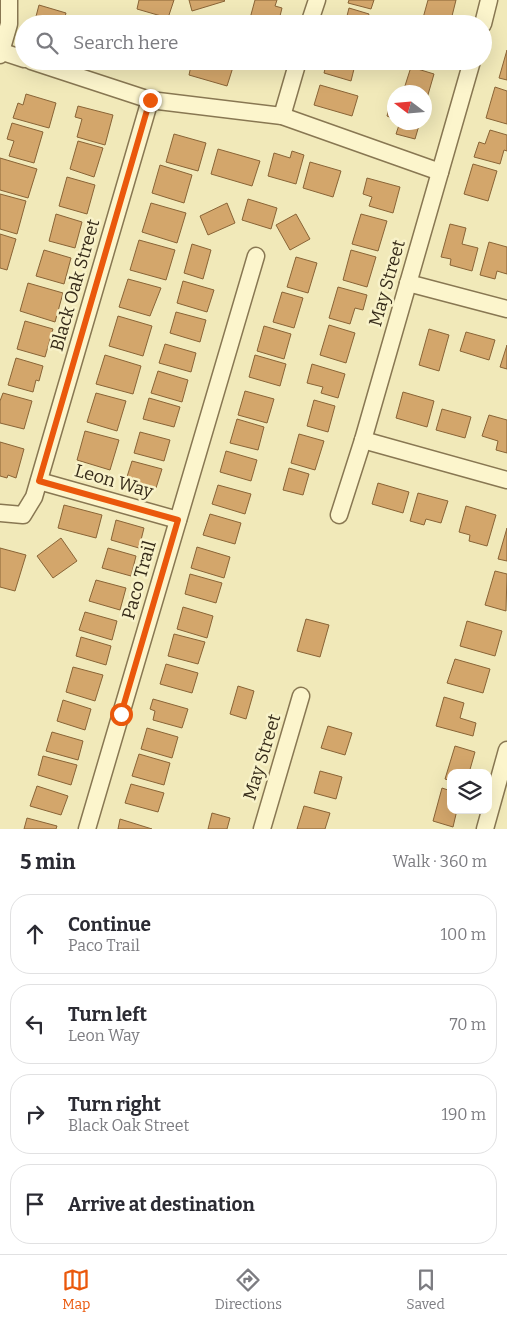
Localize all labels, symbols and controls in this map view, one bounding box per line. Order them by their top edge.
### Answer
search box [15,15,492,70]
icon: search [33,29,61,57]
text: Search here [73,31,178,54]
north arrow [387,85,432,130]
route end [139,89,162,112]
street label: Black Oak Street [46,216,104,354]
street label: May Street [364,237,410,329]
street label: Leon Way [72,459,156,503]
street label: Paco Trail [117,538,161,622]
route start [110,703,133,726]
street label: May Street [238,711,286,803]
map controls [447,769,492,814]
button: layers [447,769,492,814]
text: 5 min [20,849,76,875]
text: Walk · 360 m [393,852,487,871]
text: Continue [68,913,151,936]
icon: ahead [21,920,49,948]
text: 100 m [441,925,486,944]
text: Paco Trail [68,936,140,955]
text: Turn left [68,1003,147,1026]
icon: left [21,1010,49,1038]
text: 70 m [450,1015,486,1034]
text: Leon Way [68,1026,140,1045]
text: Turn right [68,1093,161,1116]
icon: right [21,1100,49,1128]
text: 190 m [441,1105,486,1124]
text: Black Oak Street [68,1116,189,1135]
icon: arrive [21,1190,49,1218]
text: Arrive at destination [68,1193,255,1216]
tab: Map [62,1266,90,1313]
tab: Directions [215,1266,282,1313]
tab: Saved [406,1266,445,1313]

